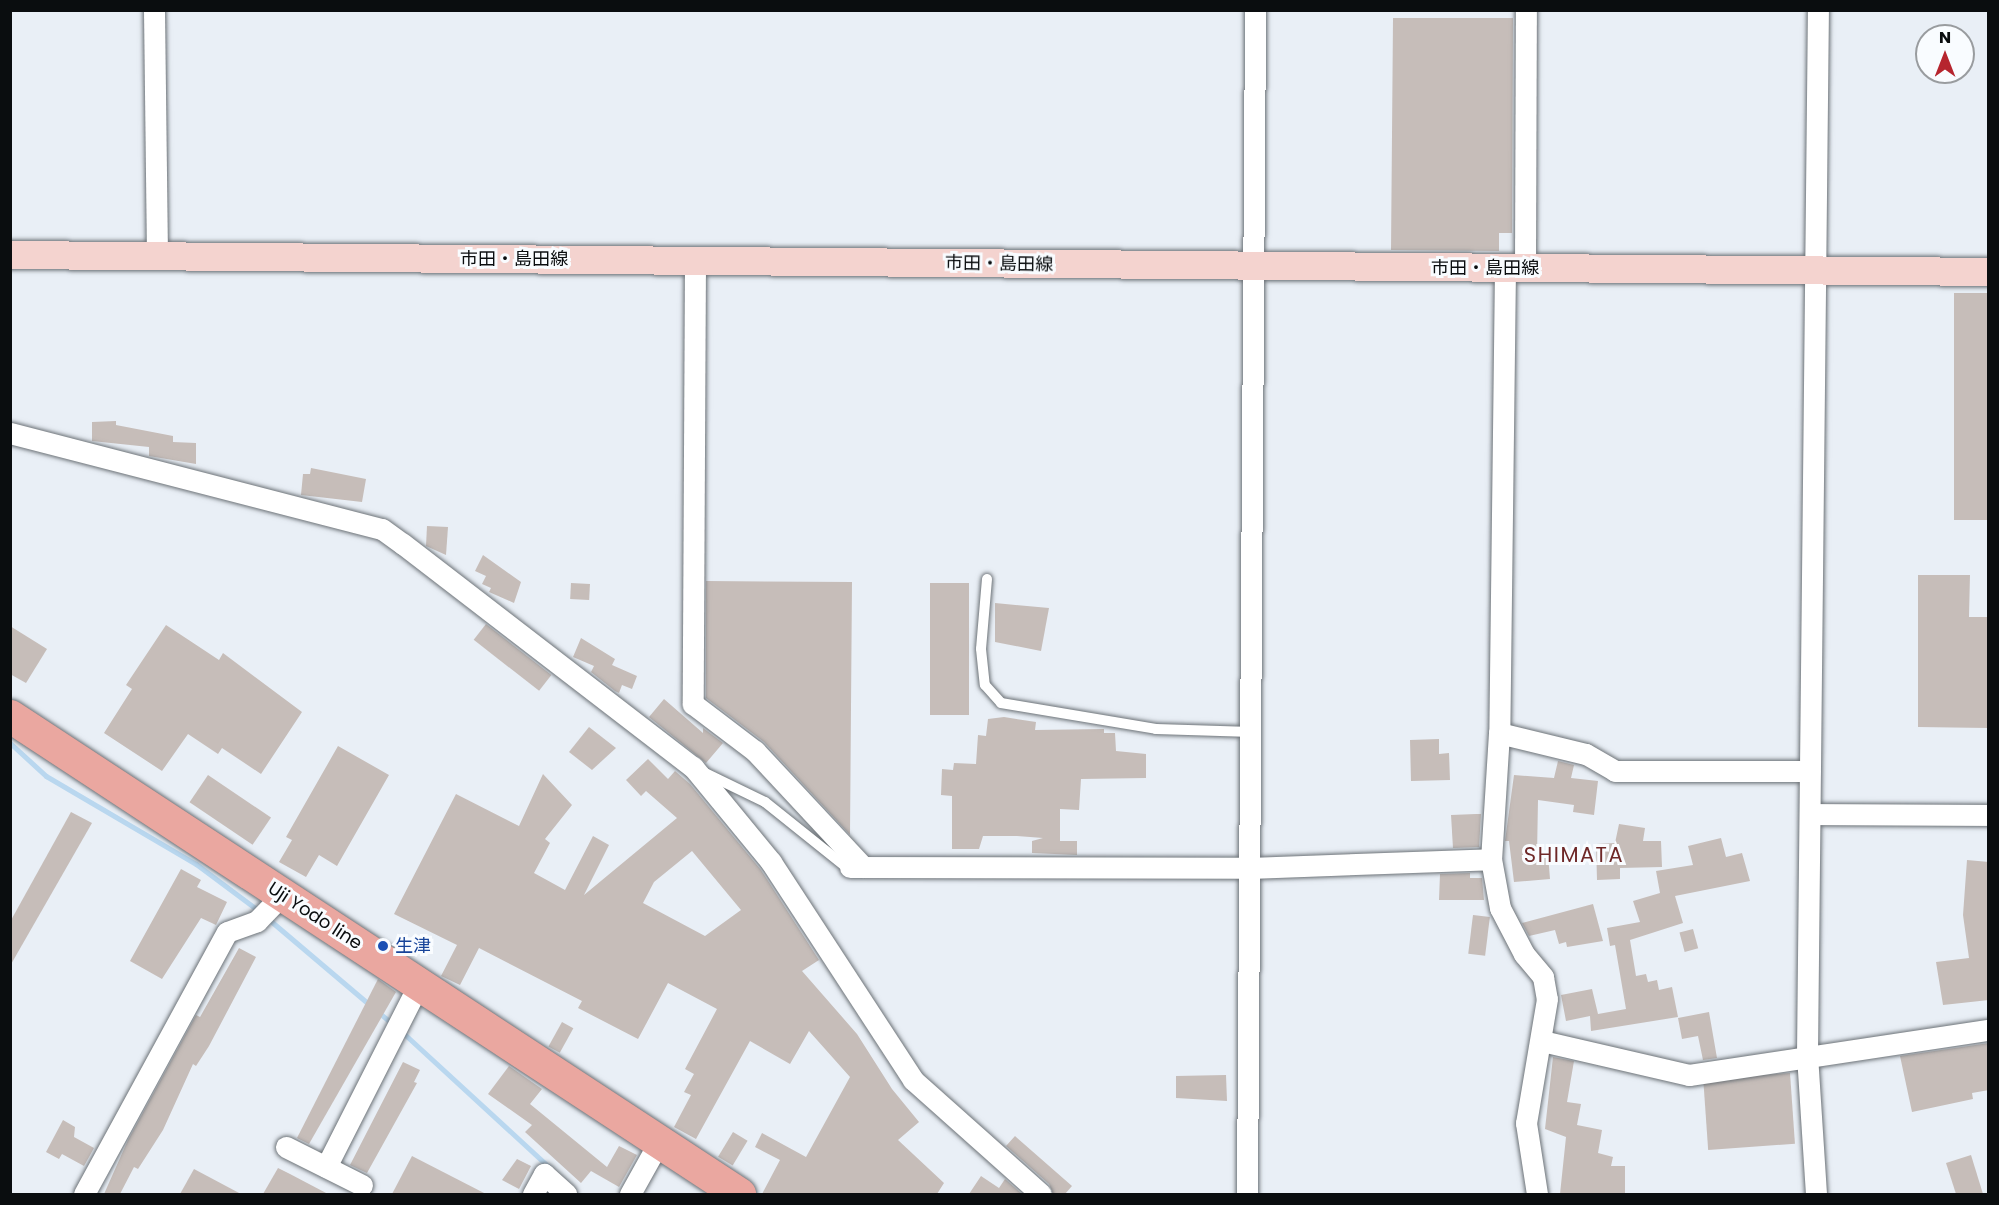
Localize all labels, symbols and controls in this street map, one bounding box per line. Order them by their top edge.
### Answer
north arrow [1915,24,1975,84]
text: N [1939,26,1951,49]
street label: 市田・島田線 [460,248,568,270]
street label: 市田・島田線 [945,252,1053,276]
street label: 市田・島田線 [1431,257,1539,279]
district label: SHIMATA [1524,842,1624,868]
street label: Uji Yodo line [264,878,366,954]
place label: 生津 [395,935,431,957]
marker: 生津 [376,939,390,953]

